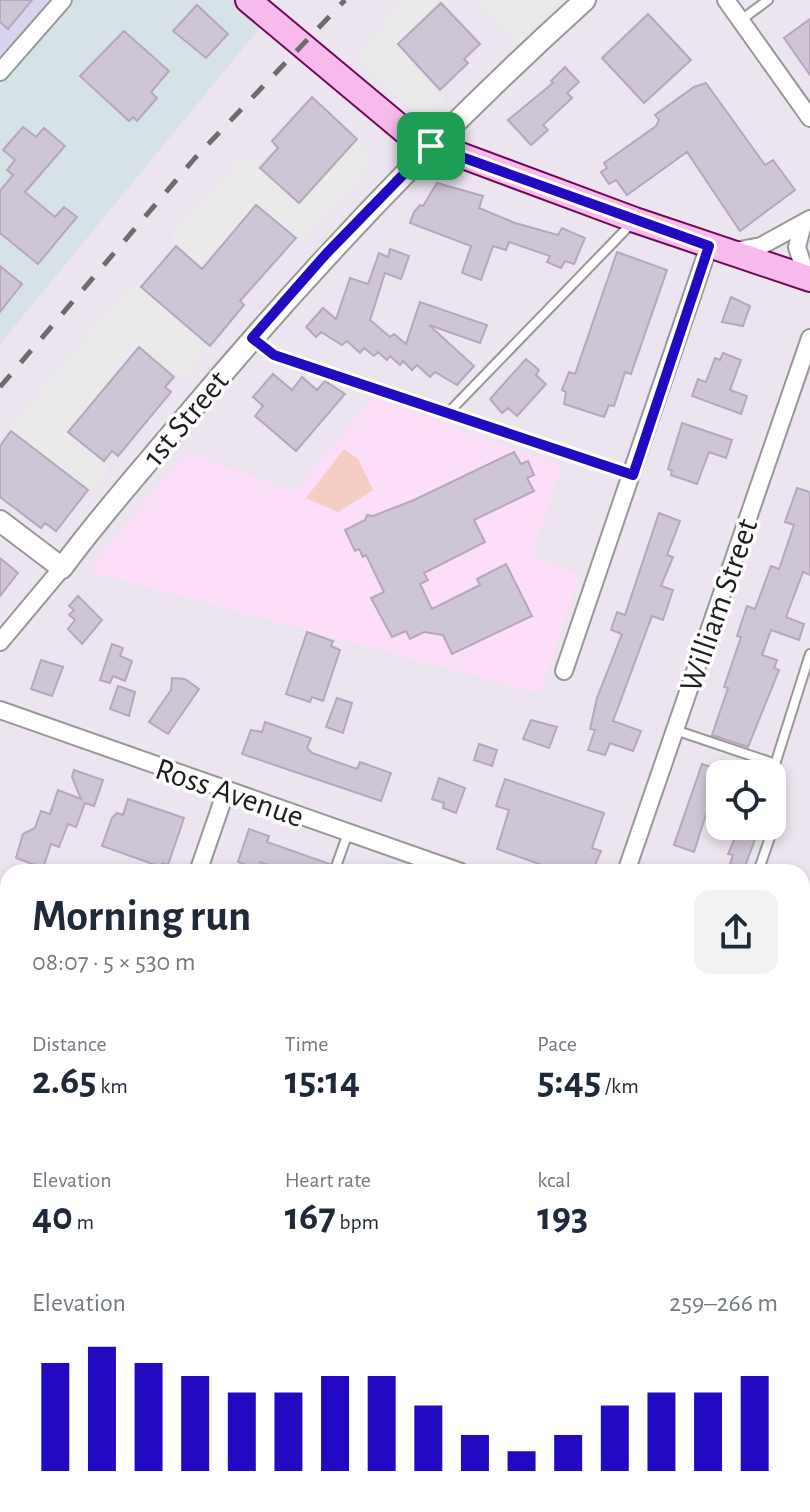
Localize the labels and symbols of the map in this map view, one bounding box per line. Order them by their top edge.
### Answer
pin [397,112,465,180]
street label: 1st Street [137,365,235,472]
street label: William Street [674,515,763,696]
street label: Ross Avenue [151,753,308,833]

